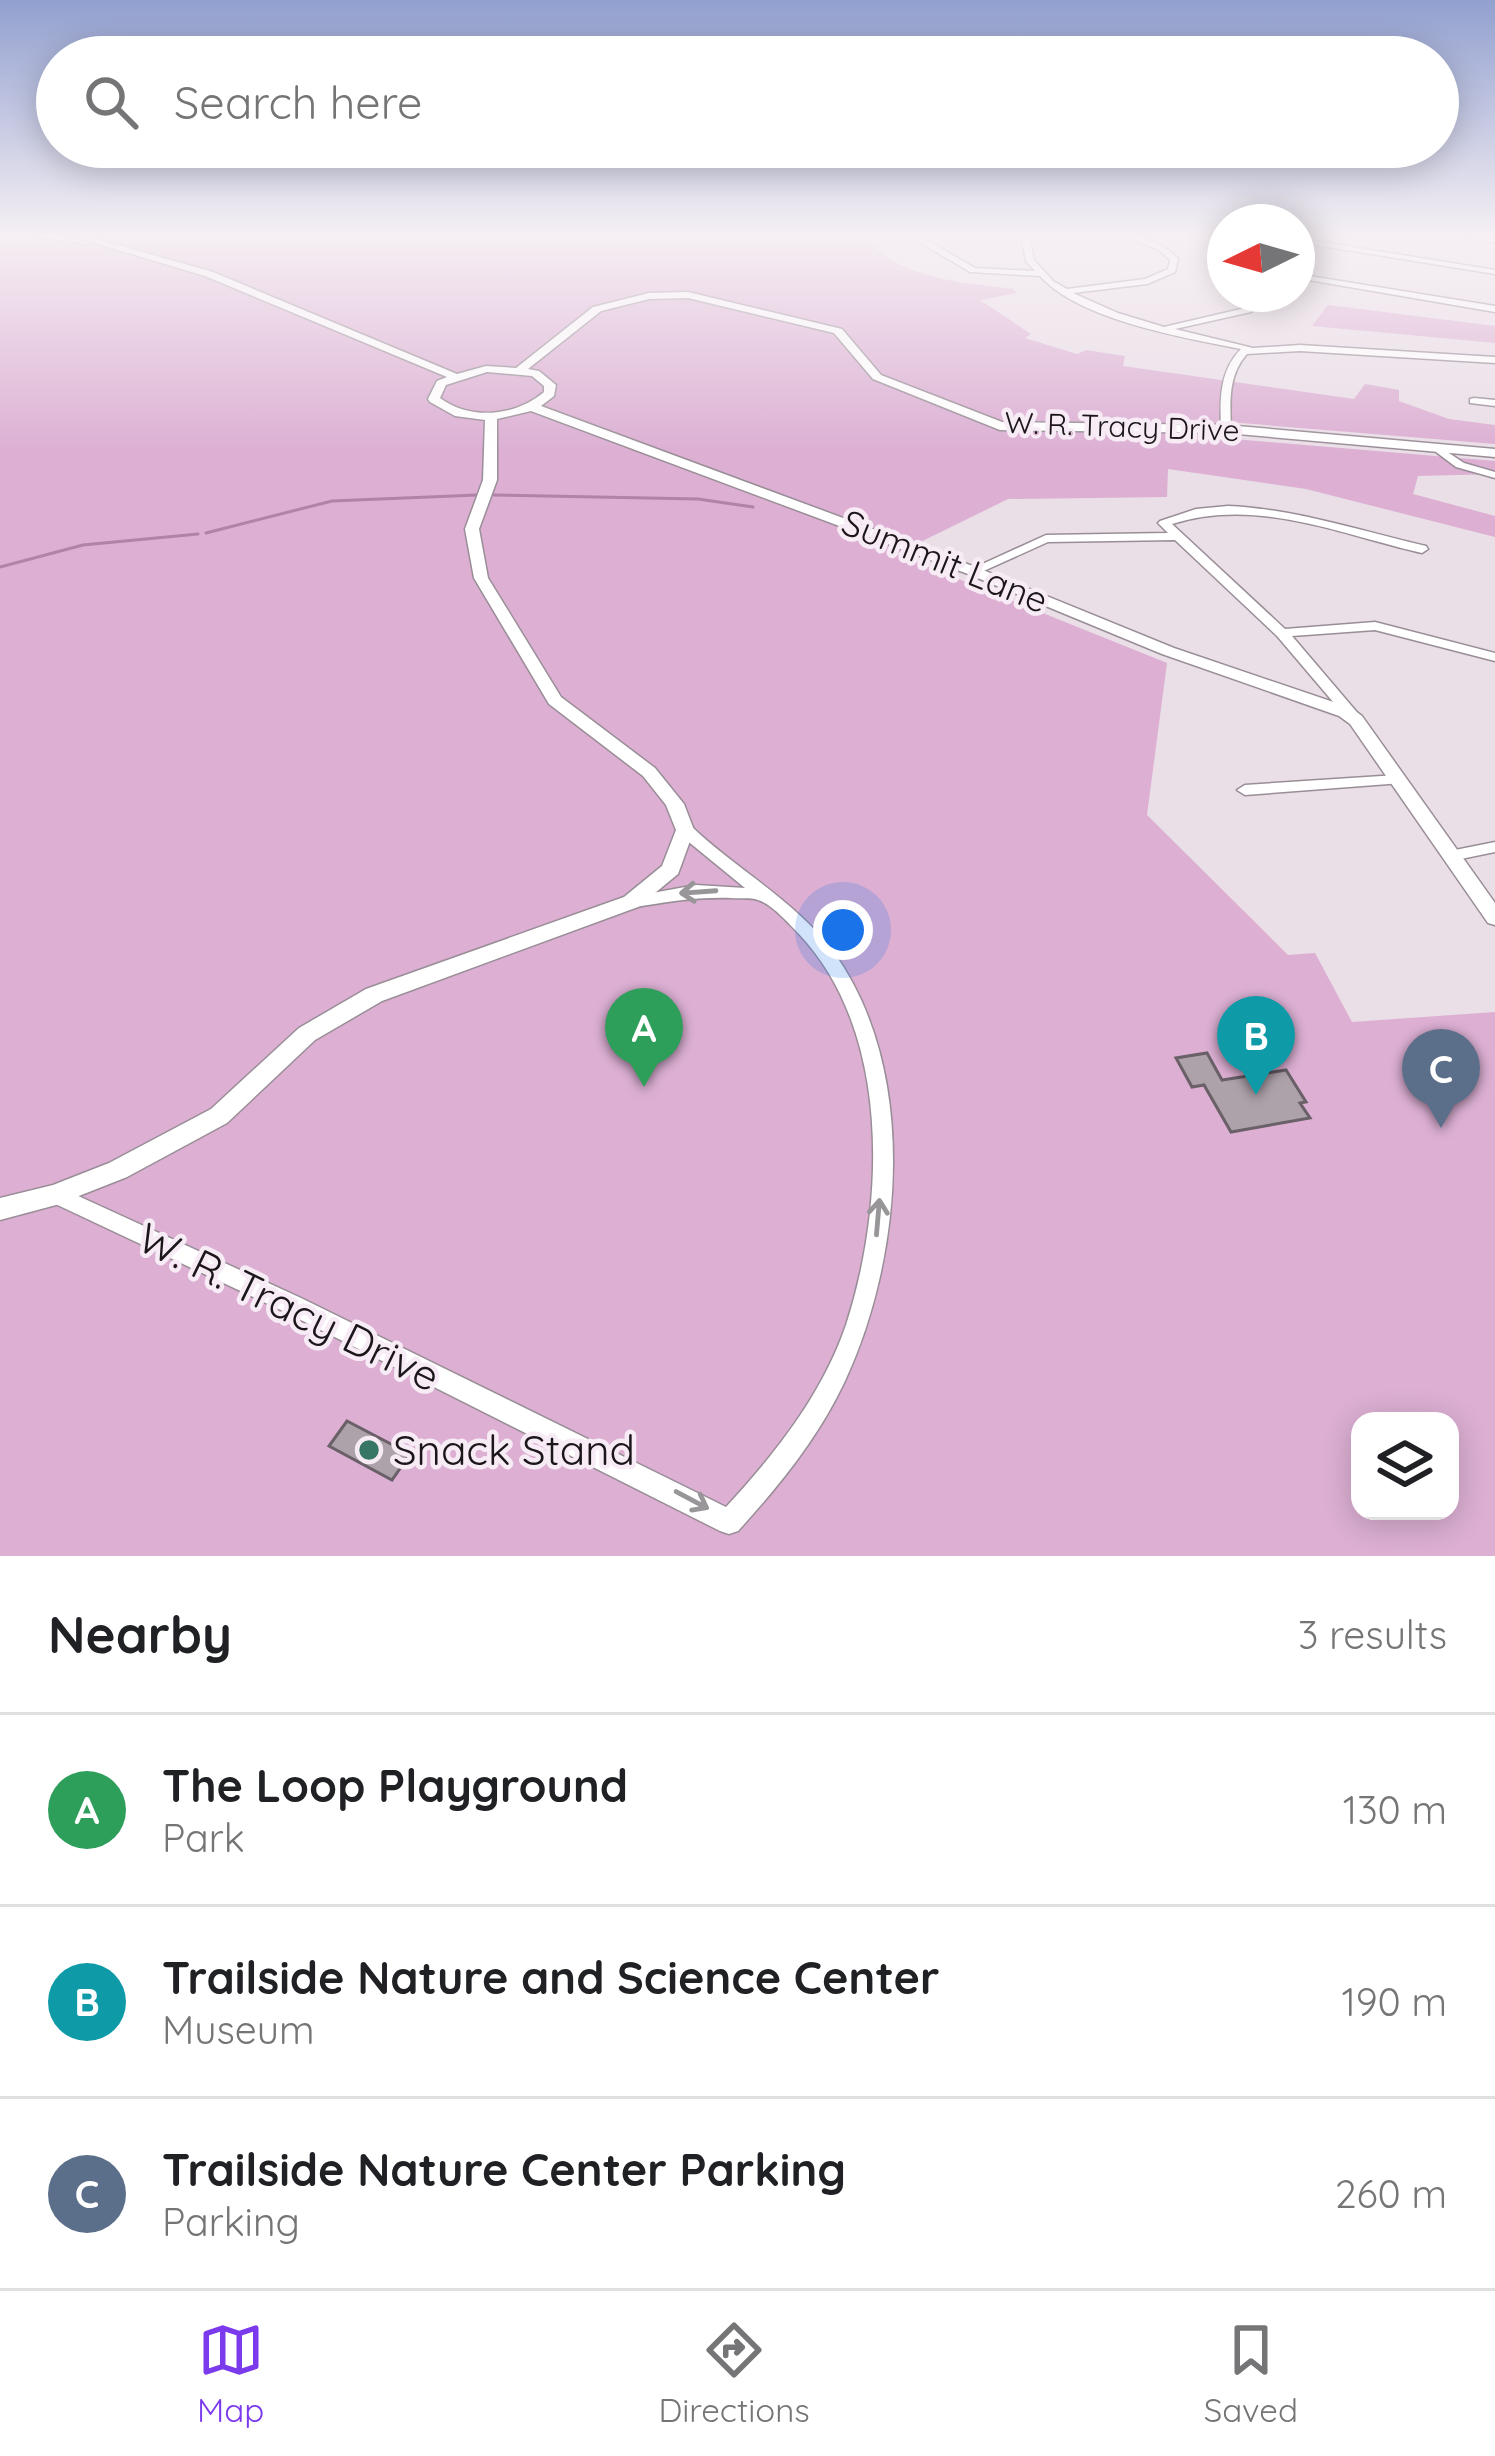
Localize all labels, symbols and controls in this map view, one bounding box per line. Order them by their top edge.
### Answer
search box [36,36,1459,168]
icon: search [78,69,144,135]
text: Search here [174,74,422,130]
north arrow [1207,204,1315,312]
street label: W. R. Tracy Drive [1004,403,1240,449]
street label: Summit Lane [836,499,1055,622]
one-way arrow [680,881,719,904]
your location [813,900,873,960]
pin: A [605,988,683,1087]
pin: B [1217,996,1295,1095]
pin: C [1402,1029,1480,1128]
one-way arrow [867,1199,890,1238]
street label: W. R. Tracy Drive [130,1211,449,1402]
map controls [1351,1412,1459,1520]
button: layers [1351,1412,1459,1520]
place label: Snack Stand [393,1423,635,1476]
marker: Snack Stand [356,1437,382,1463]
one-way arrow [673,1490,709,1513]
text: Nearby [48,1602,232,1666]
text: 3 results [1298,1610,1447,1659]
text: The Loop Playground [162,1757,628,1813]
text: A [75,1785,99,1834]
text: 130 m [1343,1785,1447,1834]
text: Park [162,1813,245,1862]
text: Trailside Nature and Science Center [162,1949,940,2005]
text: B [74,1977,100,2026]
text: 190 m [1341,1977,1447,2026]
text: Museum [162,2005,315,2054]
text: Trailside Nature Center Parking [162,2141,846,2197]
text: C [75,2169,99,2218]
text: 260 m [1335,2169,1447,2218]
text: Parking [162,2197,300,2246]
tab: Map [197,2317,264,2430]
tab: Directions [658,2317,810,2430]
tab: Saved [1204,2317,1298,2430]

